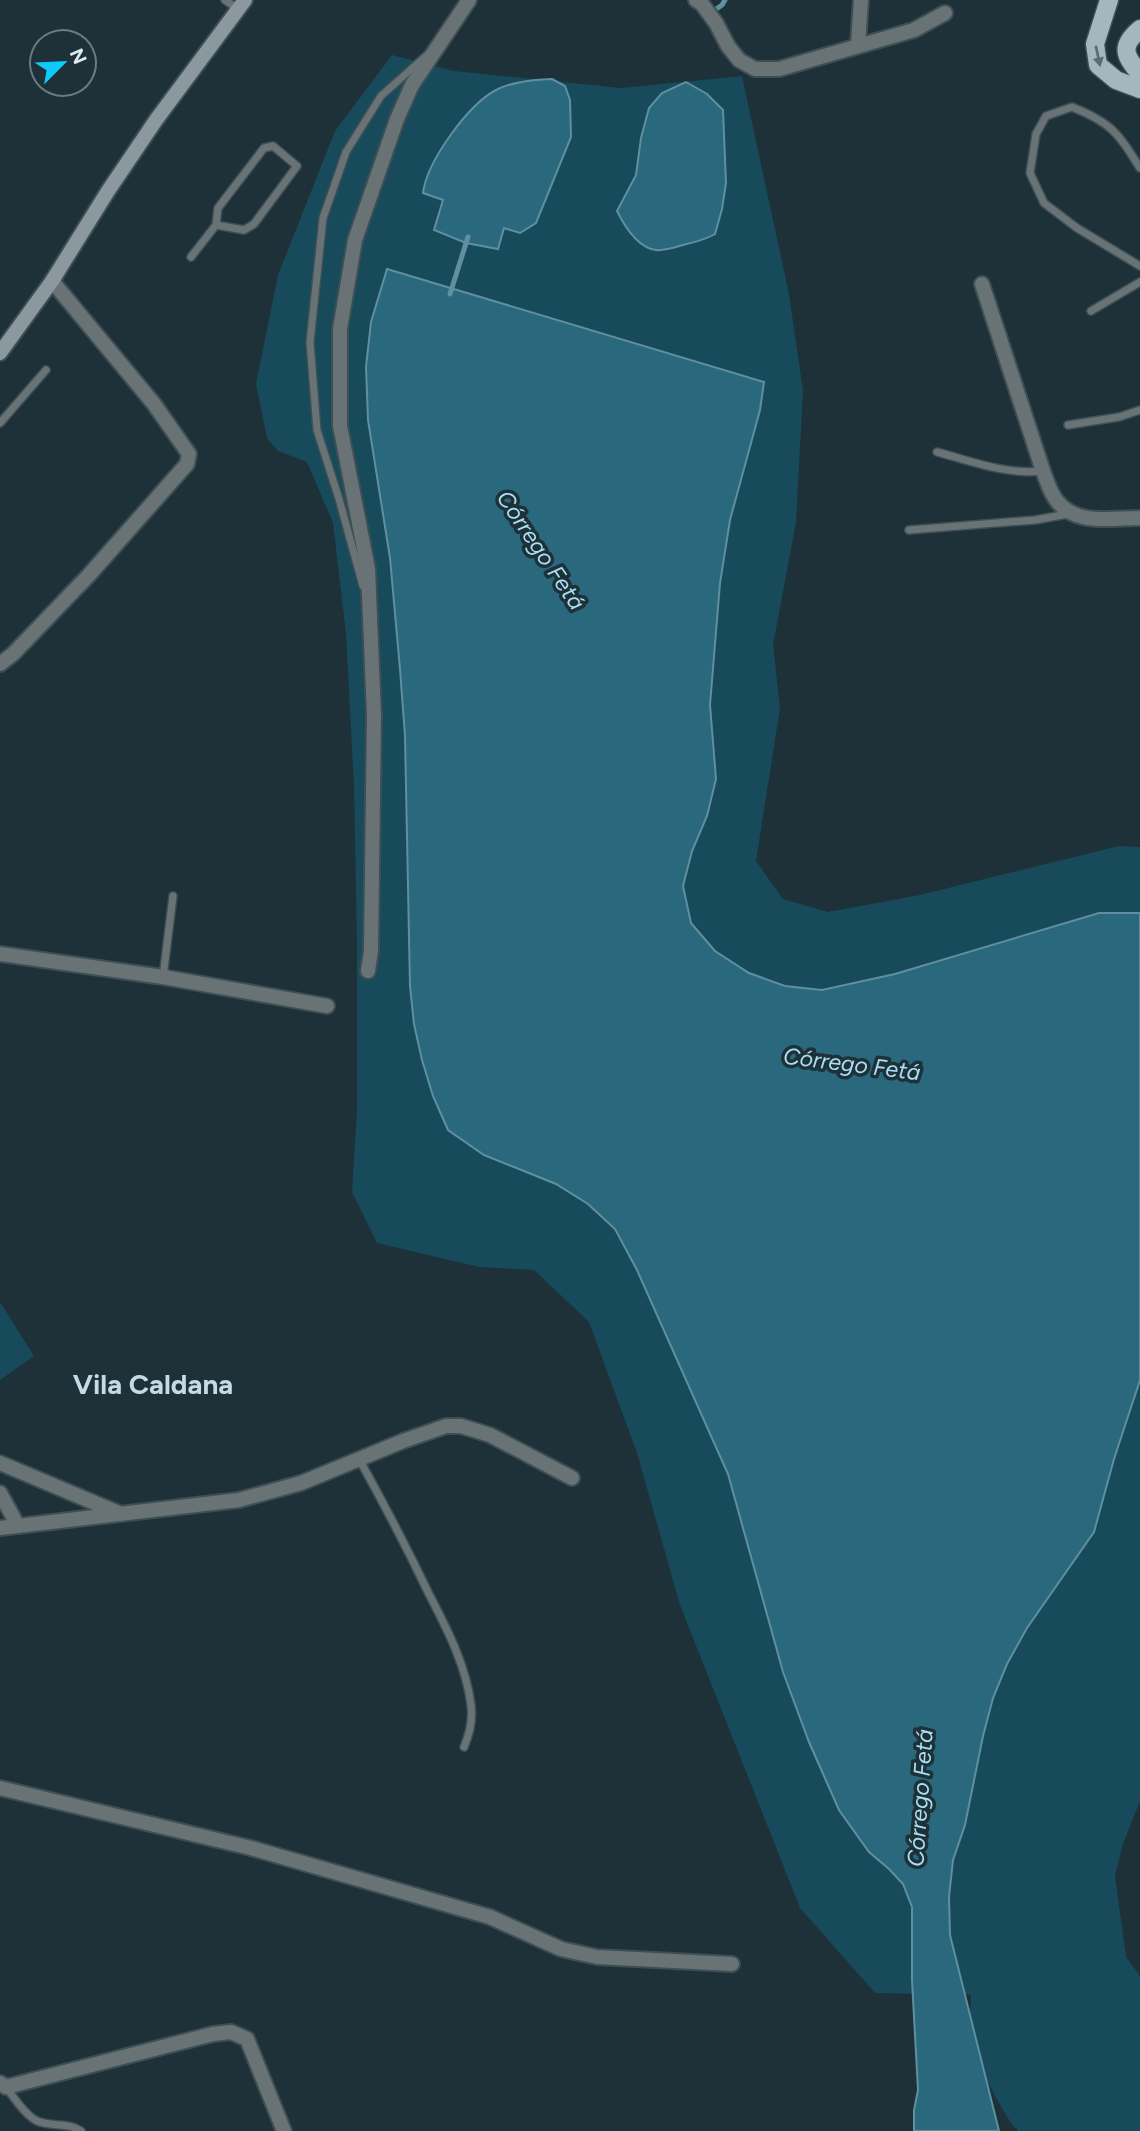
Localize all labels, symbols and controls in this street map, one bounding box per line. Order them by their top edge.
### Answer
north arrow [28,28,98,98]
text: N [65,45,92,68]
one-way arrow [1092,45,1103,67]
water label: Córrego Fetá [491,485,591,615]
water label: Córrego Fetá [782,1042,922,1086]
district label: Vila Caldana [73,1367,233,1401]
water label: Córrego Fetá [901,1728,939,1868]

